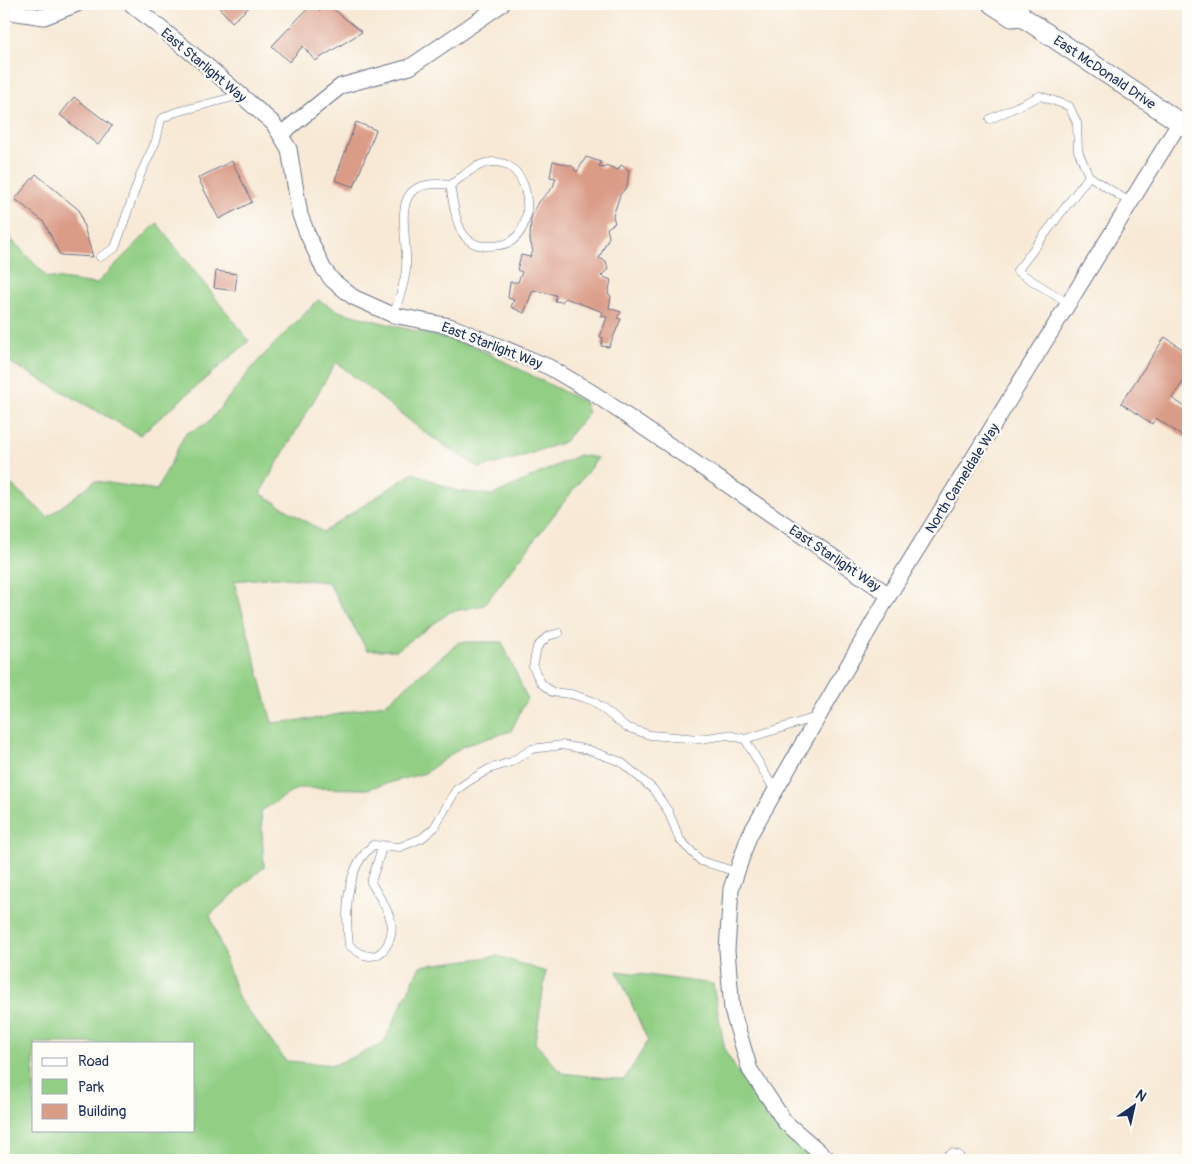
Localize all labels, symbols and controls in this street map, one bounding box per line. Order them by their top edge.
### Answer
street label: East Starlight Way [157,25,250,106]
street label: East McDonald Drive [1050,32,1159,113]
street label: East Starlight Way [439,318,545,373]
street label: North Cameldale Way [922,420,1003,536]
street label: East Starlight Way [786,522,884,595]
legend [32,1042,195,1132]
text: Road [78,1052,109,1071]
text: Park [78,1078,105,1097]
north arrow [1110,1082,1160,1132]
text: N [1132,1086,1150,1105]
text: Building [78,1102,126,1121]

